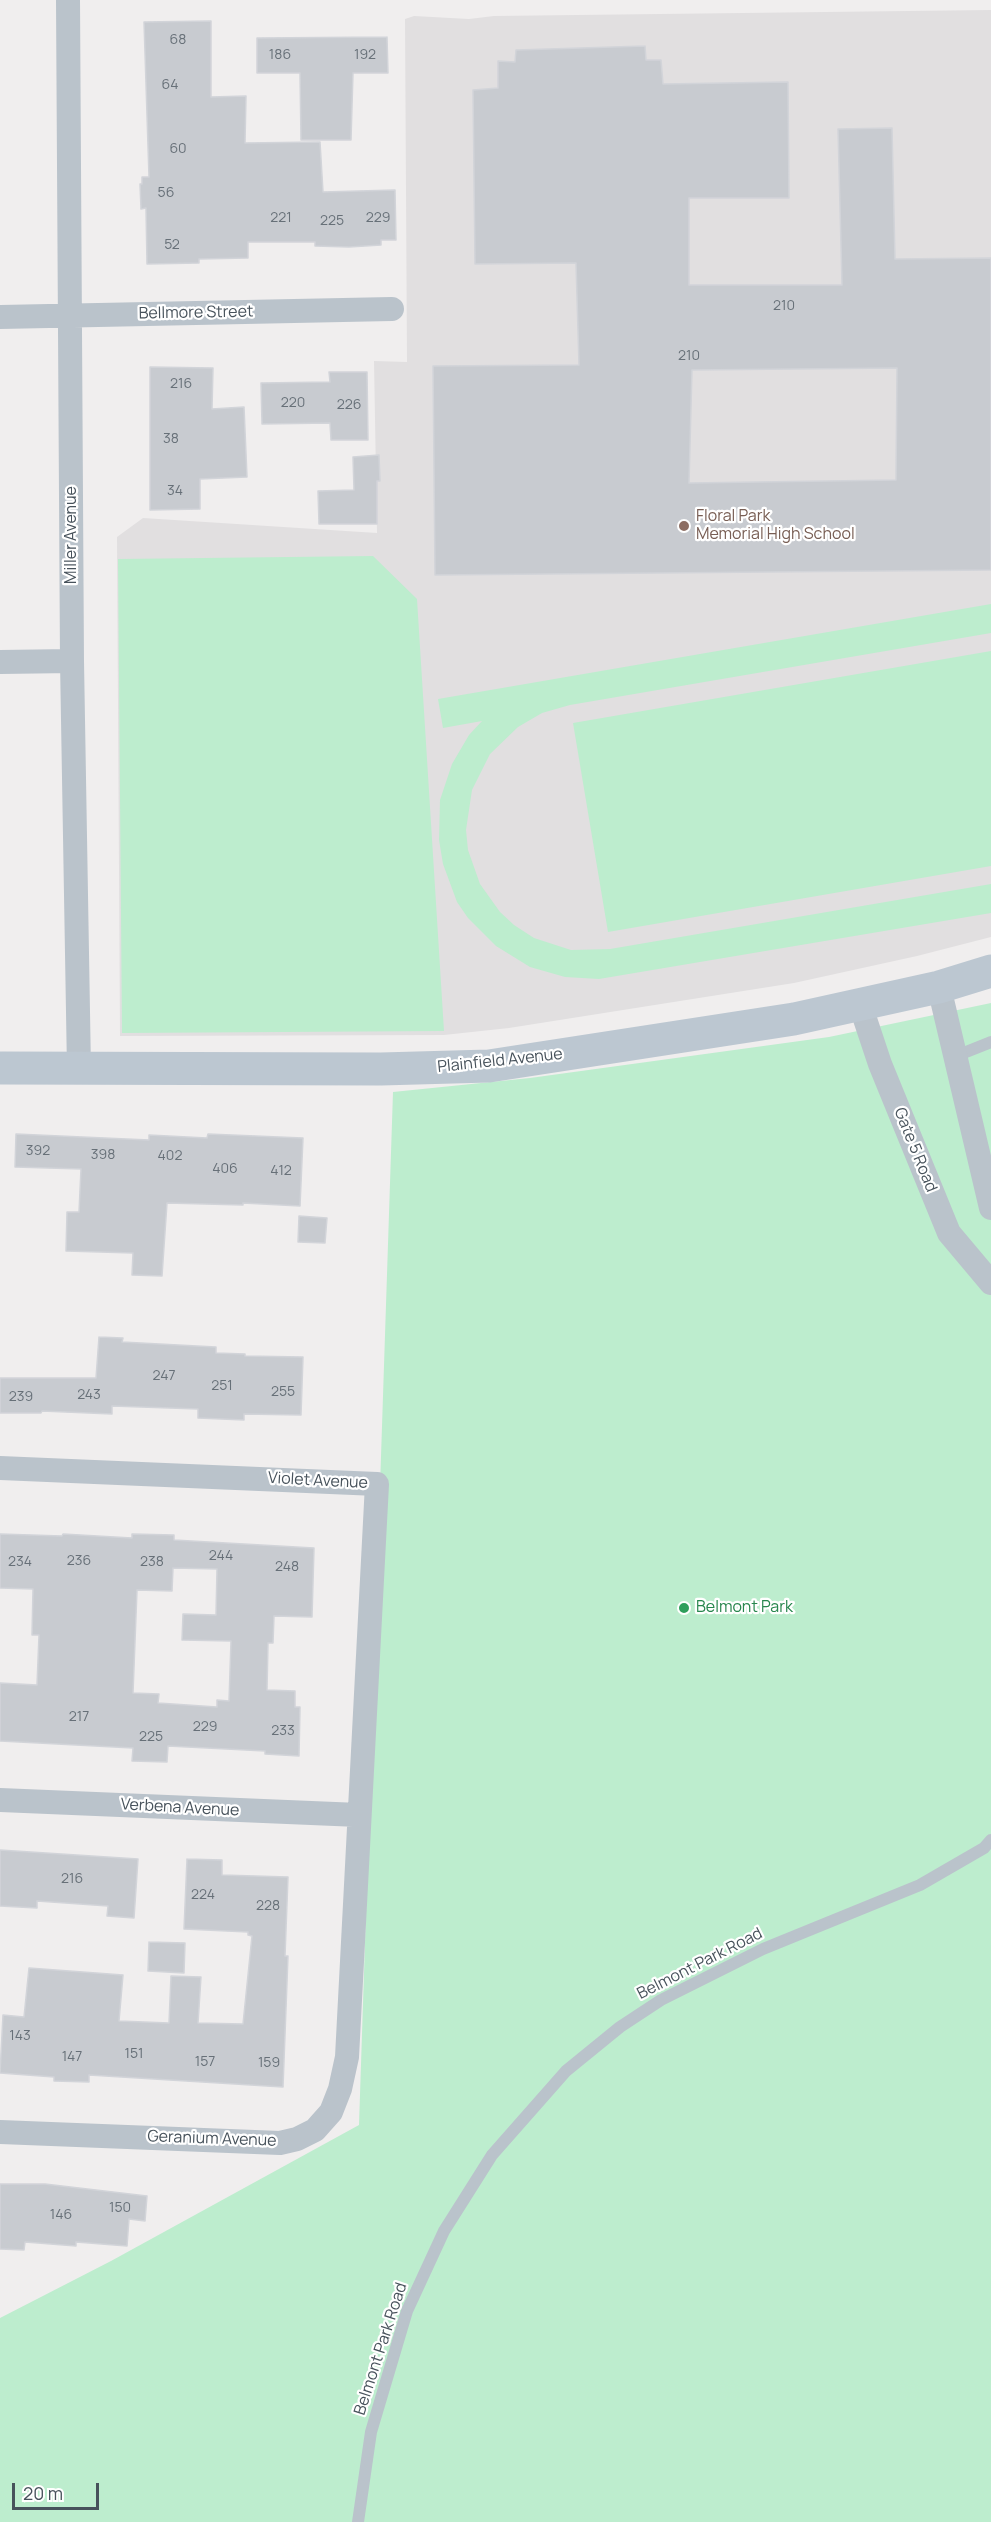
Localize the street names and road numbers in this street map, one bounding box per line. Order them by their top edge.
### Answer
street label: Bellmore Street [138,302,254,324]
street label: Miller Avenue [62,486,82,584]
street label: Plainfield Avenue [436,1045,564,1077]
street label: Gate 5 Road [889,1105,941,1195]
street label: Violet Avenue [268,1469,368,1493]
street label: Verbena Avenue [120,1795,240,1821]
street label: Belmont Park Road [634,1924,766,2004]
street label: Geranium Avenue [147,2127,277,2151]
street label: Belmont Park Road [351,2280,411,2418]

